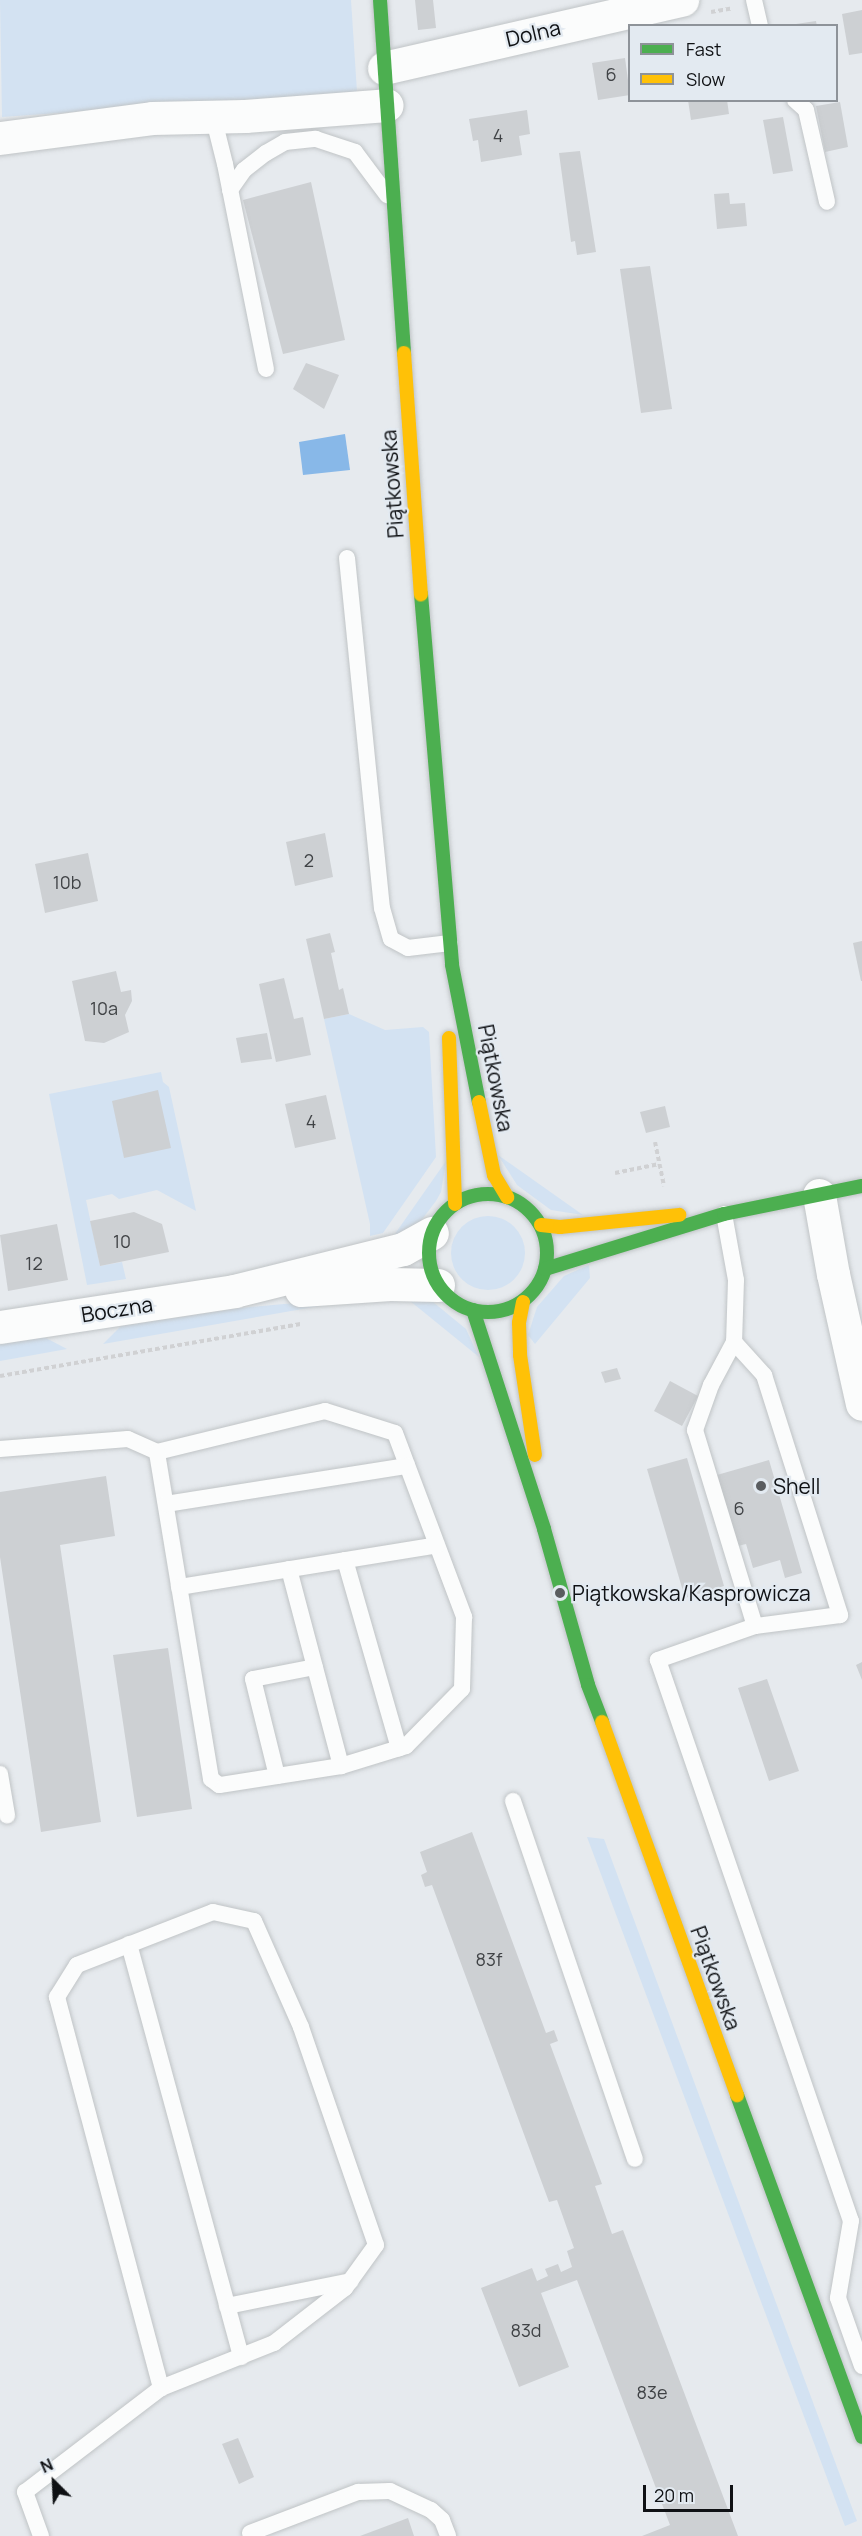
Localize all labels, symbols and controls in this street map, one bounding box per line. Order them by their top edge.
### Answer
street label: Dolna [503,14,563,52]
legend [628,24,838,102]
text: Fast [686,37,721,61]
house number: 6 [605,63,617,85]
text: Slow [686,67,725,91]
house number: 4 [493,124,503,146]
street label: Piątkowska [376,429,408,539]
house number: 2 [304,849,314,871]
house number: 10b [53,871,81,893]
house number: 10a [90,997,118,1019]
street label: Piątkowska [473,1022,519,1134]
house number: 4 [306,1110,316,1132]
house number: 10 [113,1230,131,1252]
house number: 12 [25,1252,43,1274]
street label: Boczna [79,1291,155,1327]
place label: Shell [773,1473,821,1499]
marker: Shell [754,1479,768,1493]
house number: 6 [733,1497,745,1519]
place label: Piątkowska/Kasprowicza [572,1580,811,1606]
marker: Piątkowska/Kasprowicza [553,1586,567,1600]
street label: Piątkowska [686,1923,746,2033]
house number: 83f [476,1948,502,1970]
house number: 83d [510,2319,542,2341]
house number: 83e [637,2381,667,2403]
north arrow [24,2452,84,2512]
text: N [37,2453,56,2478]
scale bar [646,2473,736,2511]
text: 20 m [654,2483,694,2507]

